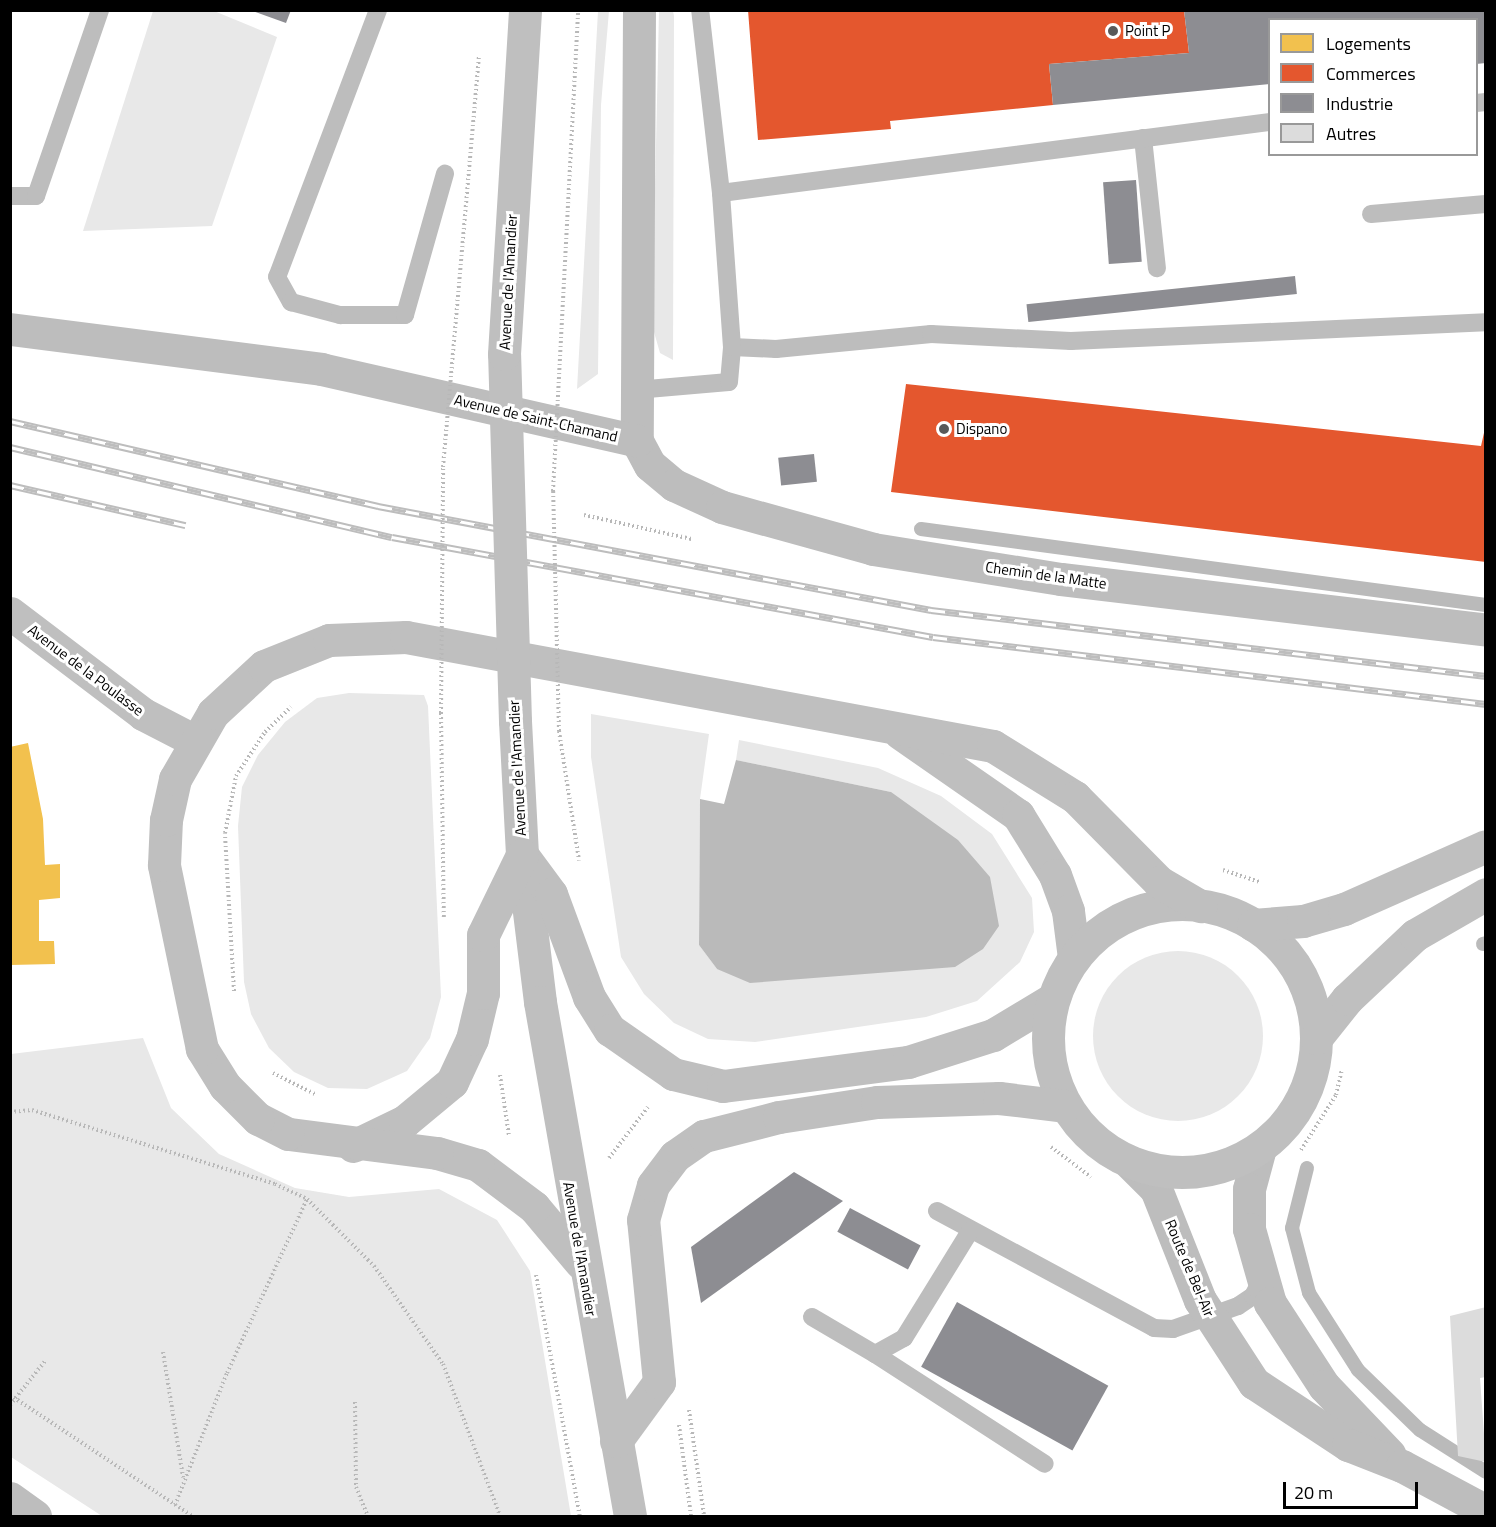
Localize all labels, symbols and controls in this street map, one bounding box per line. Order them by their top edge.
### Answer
legend [1268,18,1478,156]
place label: Point P [1125,22,1171,40]
marker: Point P [1106,24,1120,38]
text: Logements [1326,30,1411,57]
text: Commerces [1326,60,1416,87]
text: Industrie [1326,90,1393,117]
text: Autres [1326,120,1376,147]
street label: Avenue de l'Amandier [495,214,521,350]
street label: Avenue de Saint-Chamand [453,390,619,446]
place label: Dispano [956,420,1007,438]
marker: Dispano [937,422,951,436]
street label: Chemin de la Matte [984,558,1108,592]
street label: Avenue de la Poulasse [24,621,148,719]
street label: Avenue de l'Amandier [504,700,530,836]
street label: Avenue de l'Amandier [559,1180,601,1318]
street label: Route de Bel-Air [1161,1217,1219,1319]
scale bar [1286,1470,1421,1508]
text: 20 m [1294,1479,1333,1506]

